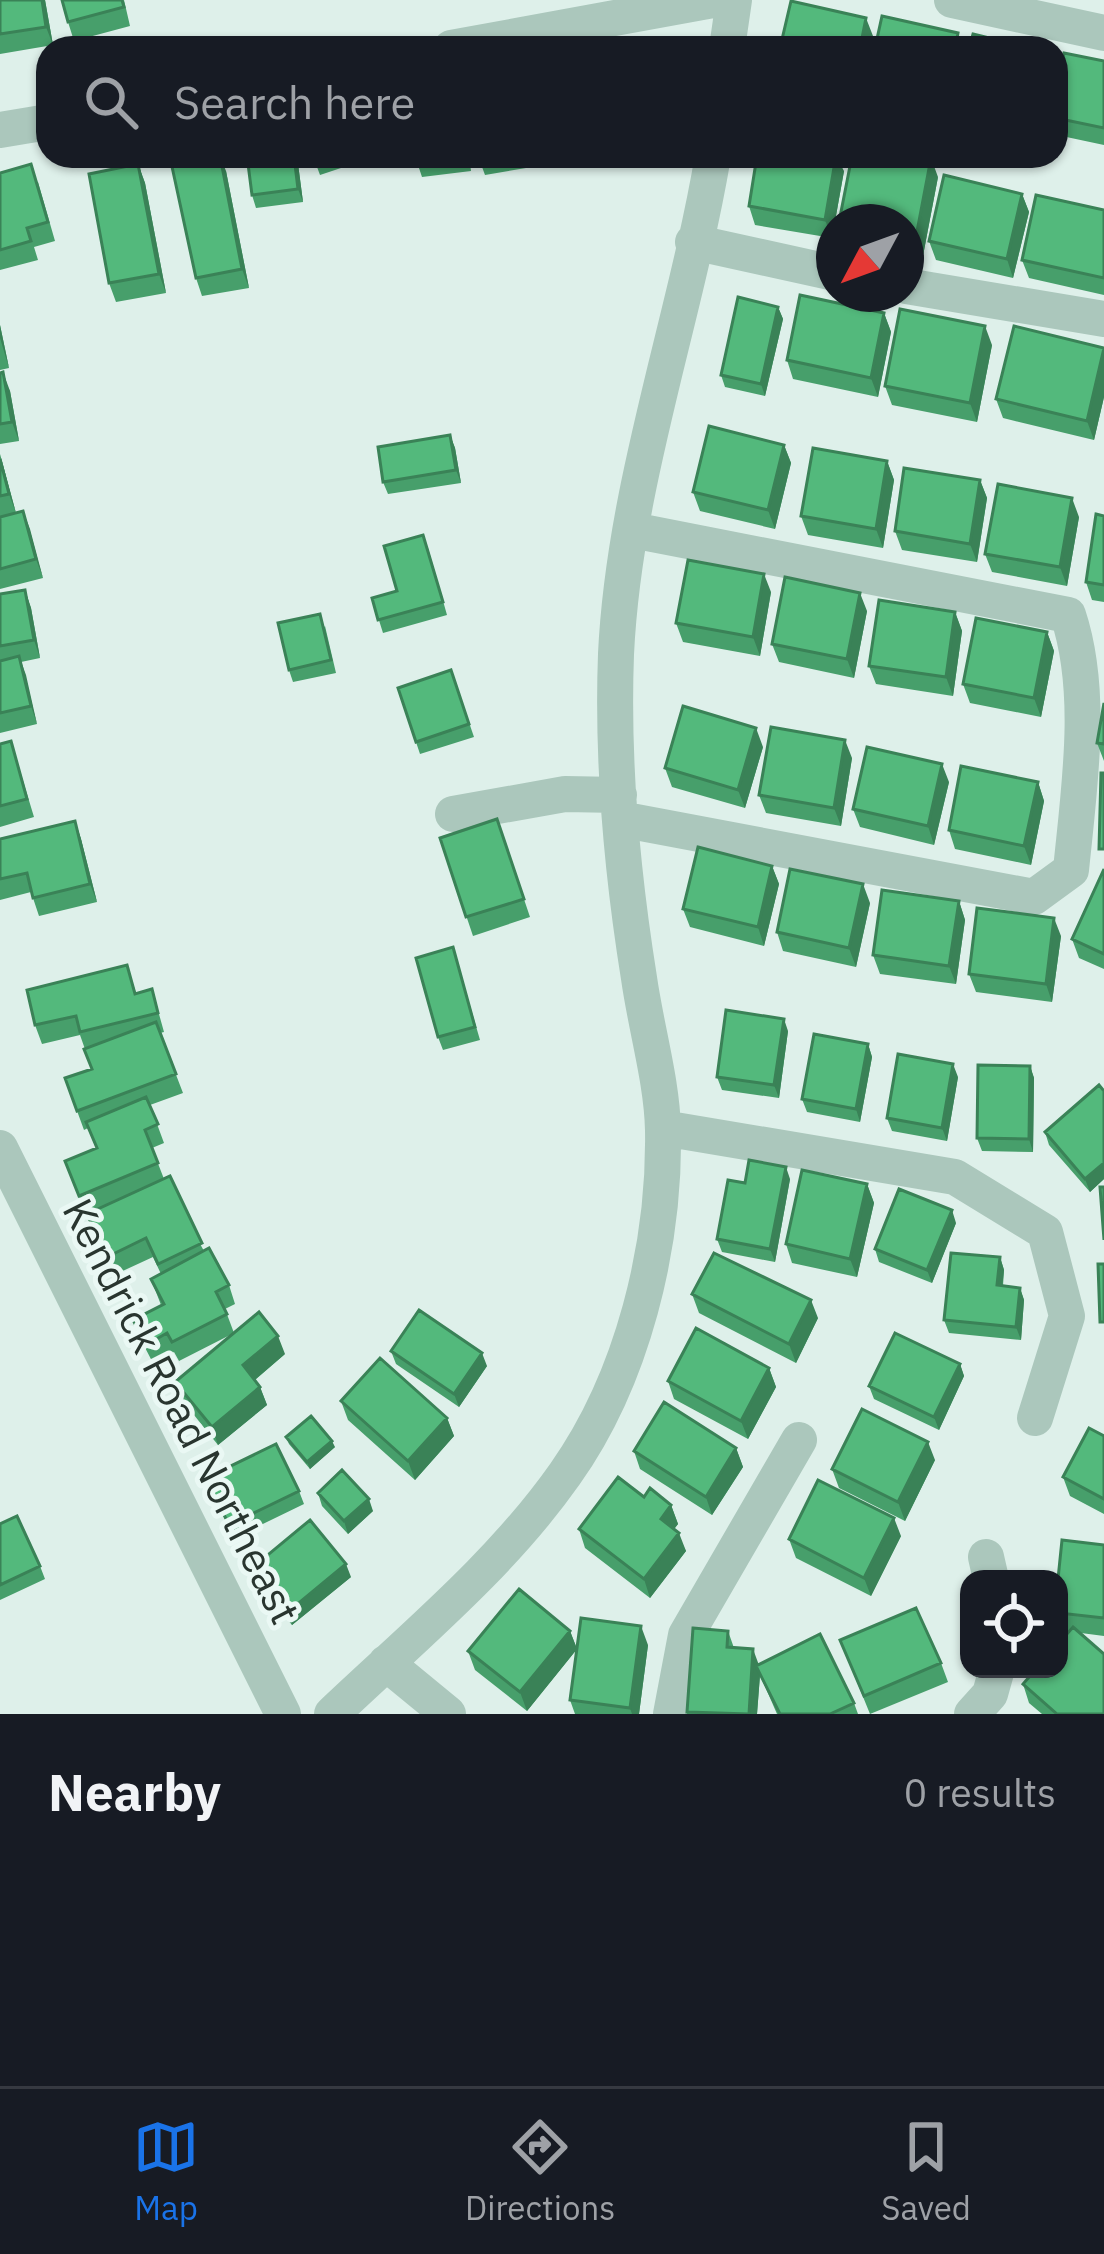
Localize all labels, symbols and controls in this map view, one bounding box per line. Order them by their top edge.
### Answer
search box [36,36,1068,168]
icon: search [78,69,144,135]
text: Search here [174,73,415,131]
north arrow [816,204,924,312]
street label: Kendrick Road Northeast [51,1189,313,1633]
map controls [960,1570,1068,1678]
button: locate [960,1570,1068,1678]
text: Nearby [48,1759,221,1825]
text: 0 results [904,1767,1056,1818]
tab: Map [133,2114,199,2229]
tab: Directions [465,2114,615,2229]
tab: Saved [881,2114,971,2229]

